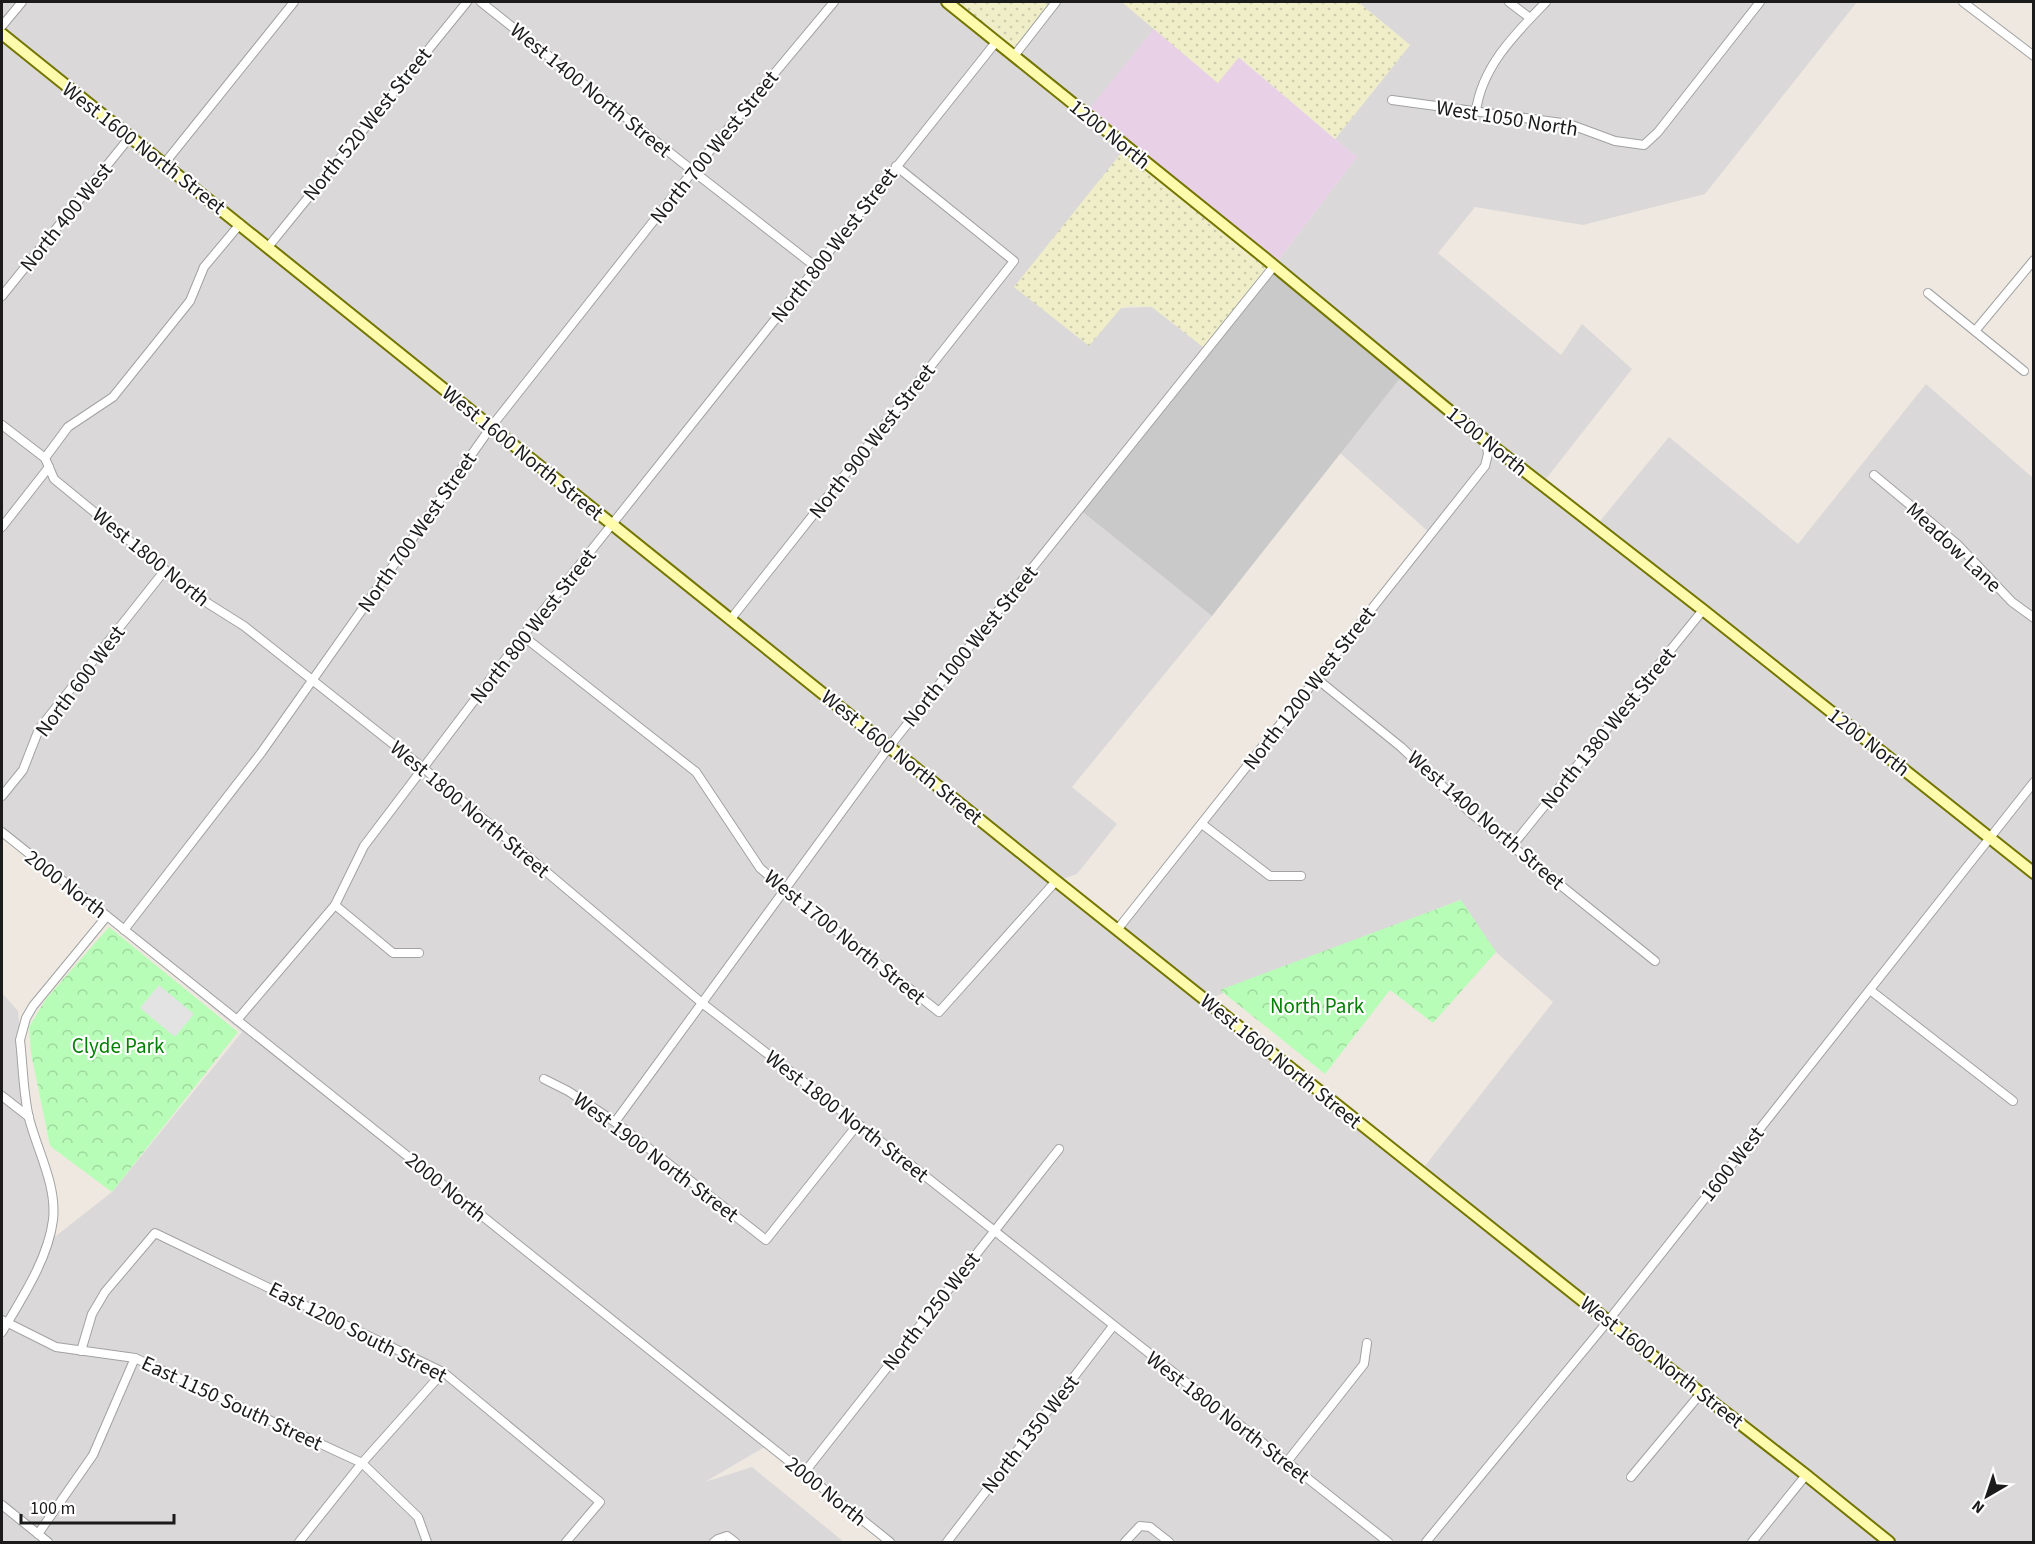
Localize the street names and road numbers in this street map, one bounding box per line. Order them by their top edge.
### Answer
street label: West 1400 North Street [504,15,678,165]
street label: North 520 West Street [296,41,438,207]
street label: North 700 West Street [643,64,785,230]
street label: West 1600 North Street [56,75,232,221]
street label: 1200 North [1063,92,1157,176]
street label: West 1050 North [1434,92,1580,144]
street label: North 400 West [13,156,119,278]
street label: North 800 West Street [764,161,904,329]
street label: North 900 West Street [802,357,942,525]
street label: West 1600 North Street [436,378,610,528]
street label: 1200 North [1440,399,1534,483]
street label: North 700 West Street [350,446,484,618]
street label: Meadow Lane [1900,495,2008,599]
street label: West 1800 North [86,500,216,614]
street label: North 800 West Street [463,542,603,710]
street label: North 1000 West Street [895,559,1045,733]
street label: North 1200 West Street [1236,600,1382,776]
street label: North 600 West [28,619,132,743]
street label: North 1380 West Street [1533,641,1683,815]
street label: West 1600 North Street [815,682,989,832]
street label: 1200 North [1822,700,1916,784]
street label: West 1800 North Street [384,733,556,885]
street label: West 1400 North Street [1401,743,1571,897]
street label: 2000 North [19,842,113,926]
street label: West 1700 North Street [758,862,932,1012]
street label: West 1600 North Street [1194,986,1368,1136]
street label: West 1800 North Street [759,1043,935,1189]
street label: West 1900 North Street [567,1085,745,1229]
street label: 1600 West [1693,1120,1771,1208]
street label: 2000 North [399,1145,493,1229]
street label: North 1250 West [875,1245,987,1377]
street label: East 1200 South Street [264,1274,452,1390]
street label: West 1600 North Street [1574,1289,1750,1435]
street label: West 1800 North Street [1140,1344,1316,1490]
street label: East 1150 South Street [137,1348,327,1458]
street label: North 1350 West [974,1368,1086,1500]
street label: 2000 North [779,1449,873,1533]

